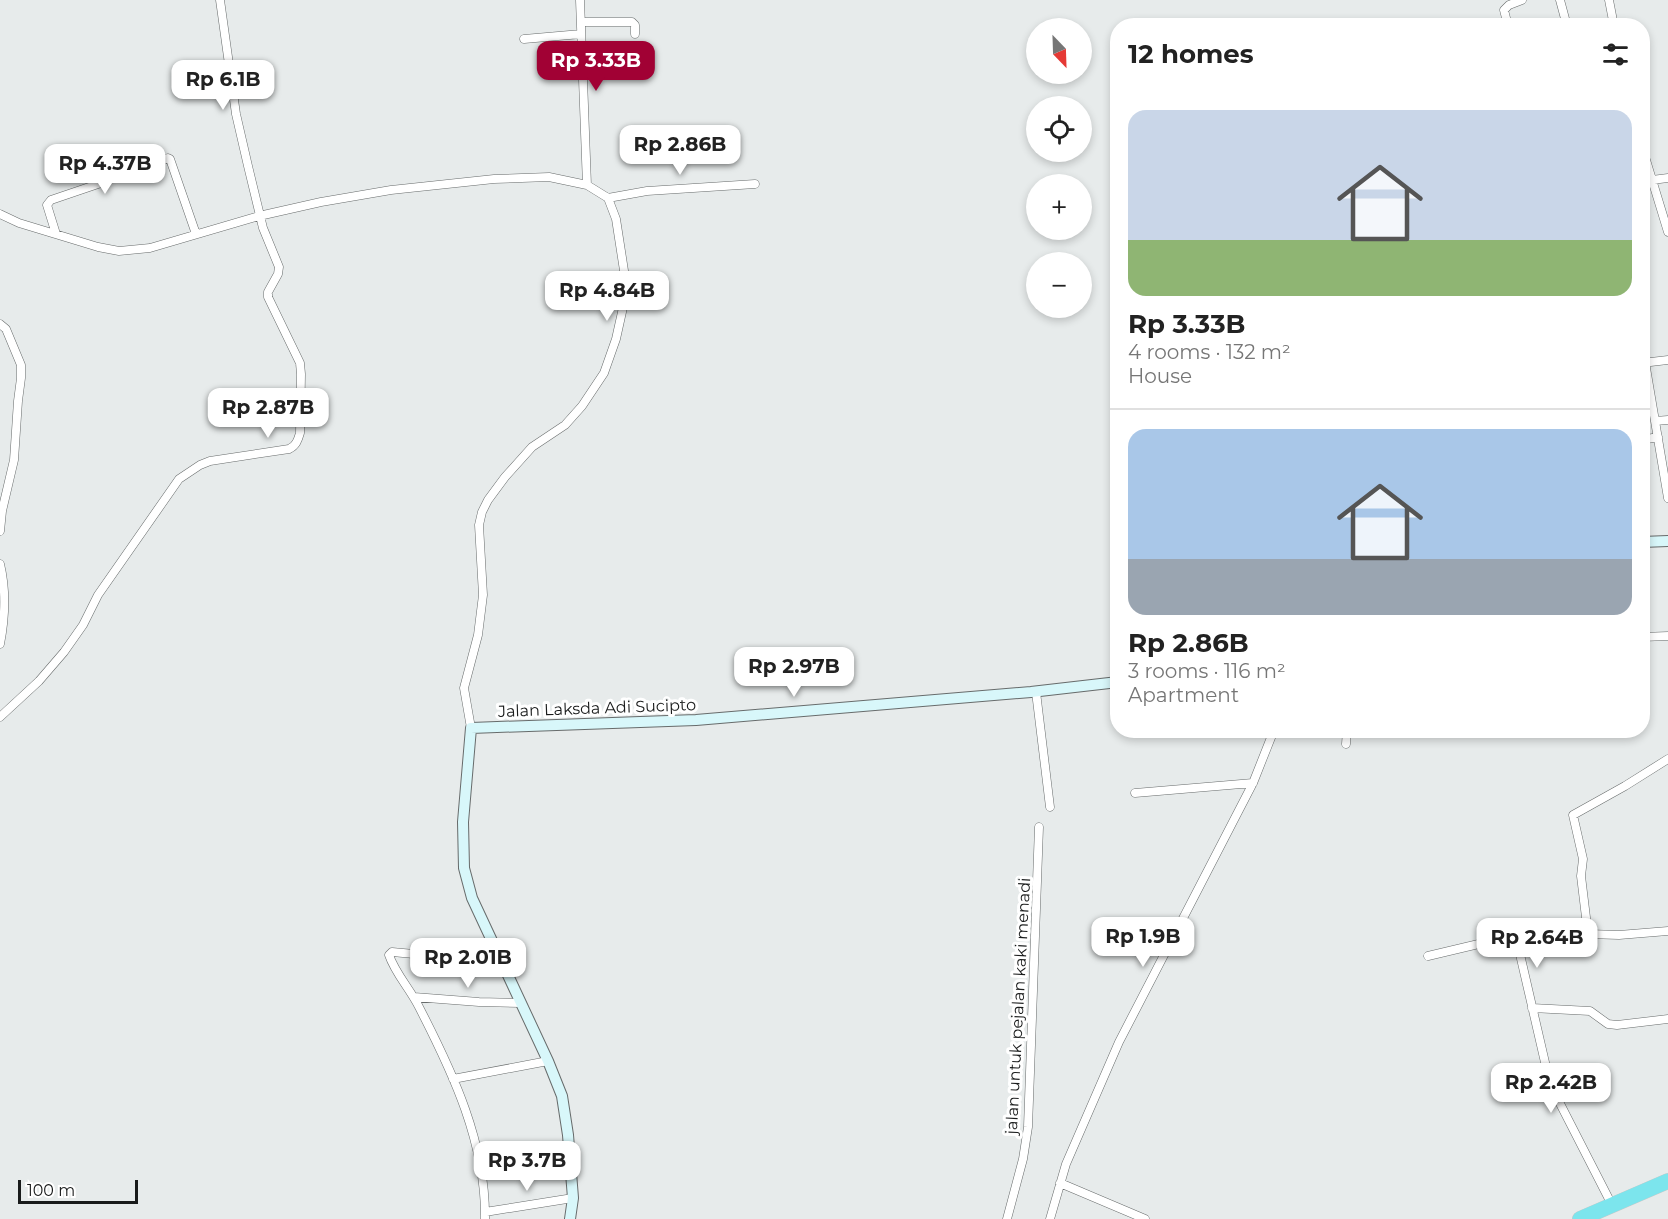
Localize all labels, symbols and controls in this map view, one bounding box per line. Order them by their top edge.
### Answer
north arrow [1026,18,1092,84]
map controls [1026,18,1092,318]
text: 12 homes [1128,38,1254,70]
icon: filters [1599,38,1632,71]
pin: Rp 3.33B [534,41,658,92]
text: Rp 3.33B [551,48,641,72]
pin: Rp 6.1B [168,60,278,111]
text: Rp 6.1B [185,67,261,91]
button: locate [1026,96,1092,162]
pin: Rp 2.86B [618,125,742,176]
text: Rp 2.86B [634,132,726,156]
pin: Rp 4.37B [43,144,167,195]
icon: home [1326,149,1434,257]
text: Rp 4.37B [58,151,152,175]
button: + [1026,174,1092,240]
button: − [1026,252,1092,318]
pin: Rp 4.84B [545,271,669,322]
text: Rp 4.84B [559,278,655,302]
text: Rp 3.33B [1128,308,1245,340]
text: 4 rooms · 132 m² [1128,340,1291,364]
text: House [1128,364,1192,388]
pin: Rp 2.87B [206,388,330,439]
text: Rp 2.87B [222,395,314,419]
icon: home [1326,468,1434,576]
text: Rp 2.86B [1128,627,1249,659]
pin: Rp 2.97B [732,647,856,698]
text: Rp 2.97B [748,654,840,678]
text: 3 rooms · 116 m² [1128,659,1286,683]
text: Apartment [1128,683,1239,707]
street label: Jalan Laksda Adi Sucipto [497,695,696,721]
street label: jalan untuk pejalan kaki menadi [1002,877,1034,1137]
pin: Rp 1.9B [1088,917,1198,968]
pin: Rp 2.64B [1475,918,1599,969]
text: Rp 1.9B [1105,924,1181,948]
text: Rp 2.64B [1491,925,1583,949]
pin: Rp 2.01B [406,938,530,989]
text: Rp 2.01B [424,945,512,969]
pin: Rp 2.42B [1489,1063,1613,1114]
text: Rp 2.42B [1505,1070,1597,1094]
pin: Rp 3.7B [472,1141,582,1192]
text: Rp 3.7B [488,1148,566,1172]
scale bar [18,1177,138,1204]
text: 100 m [27,1181,75,1200]

